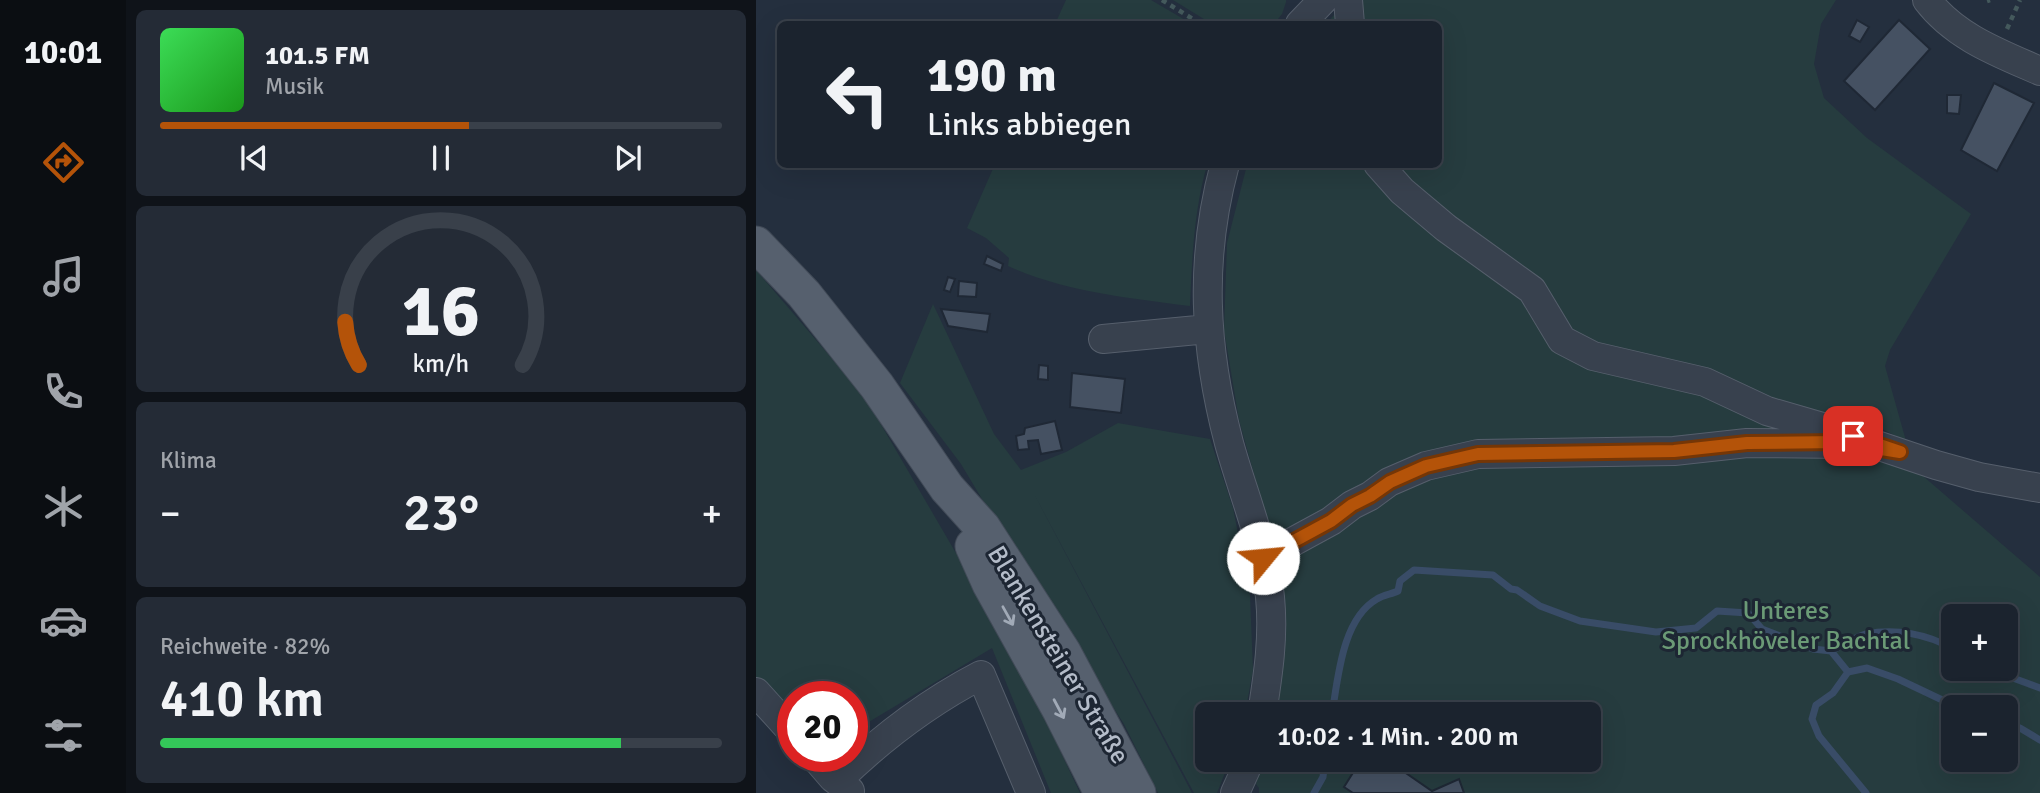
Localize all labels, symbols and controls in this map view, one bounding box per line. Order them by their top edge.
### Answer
text: 10:01 [24,33,102,72]
text: 101.5 FM [265,40,370,72]
text: 190 m [927,45,1057,105]
icon: left [812,49,903,140]
text: Musik [265,72,324,101]
text: Links abbiegen [927,105,1131,144]
icon: directions [39,138,88,187]
icon: previous [235,139,273,177]
icon: pause [422,139,460,177]
icon: next [609,139,647,177]
icon: music [39,252,88,301]
text: 16 [402,267,480,356]
text: km/h [413,347,469,378]
icon: phone [39,367,88,416]
pin [1823,406,1883,466]
icon: arrive [1834,417,1872,455]
text: Klima [160,446,217,475]
text: 23° [403,481,479,545]
icon: climate [39,482,88,531]
text: − [160,490,181,537]
text: + [701,490,722,537]
position arrow [1226,521,1300,595]
street label: Blankensteiner Straße [980,540,1136,770]
park label: Unteres Sprockhöveler Bachtal [1662,595,1910,657]
icon: car [39,596,88,645]
map controls [1941,604,2018,772]
button: + [1941,604,2018,681]
one-way arrow [1002,605,1015,626]
text: Reichweite · 82% [160,632,330,661]
text: 410 km [160,667,324,731]
speed limit sign: 20 [777,681,868,772]
button: − [1941,695,2018,772]
one-way arrow [1053,699,1067,719]
icon: filters [39,711,88,760]
text: 10:02 · 1 Min. · 200 m [1277,721,1519,753]

